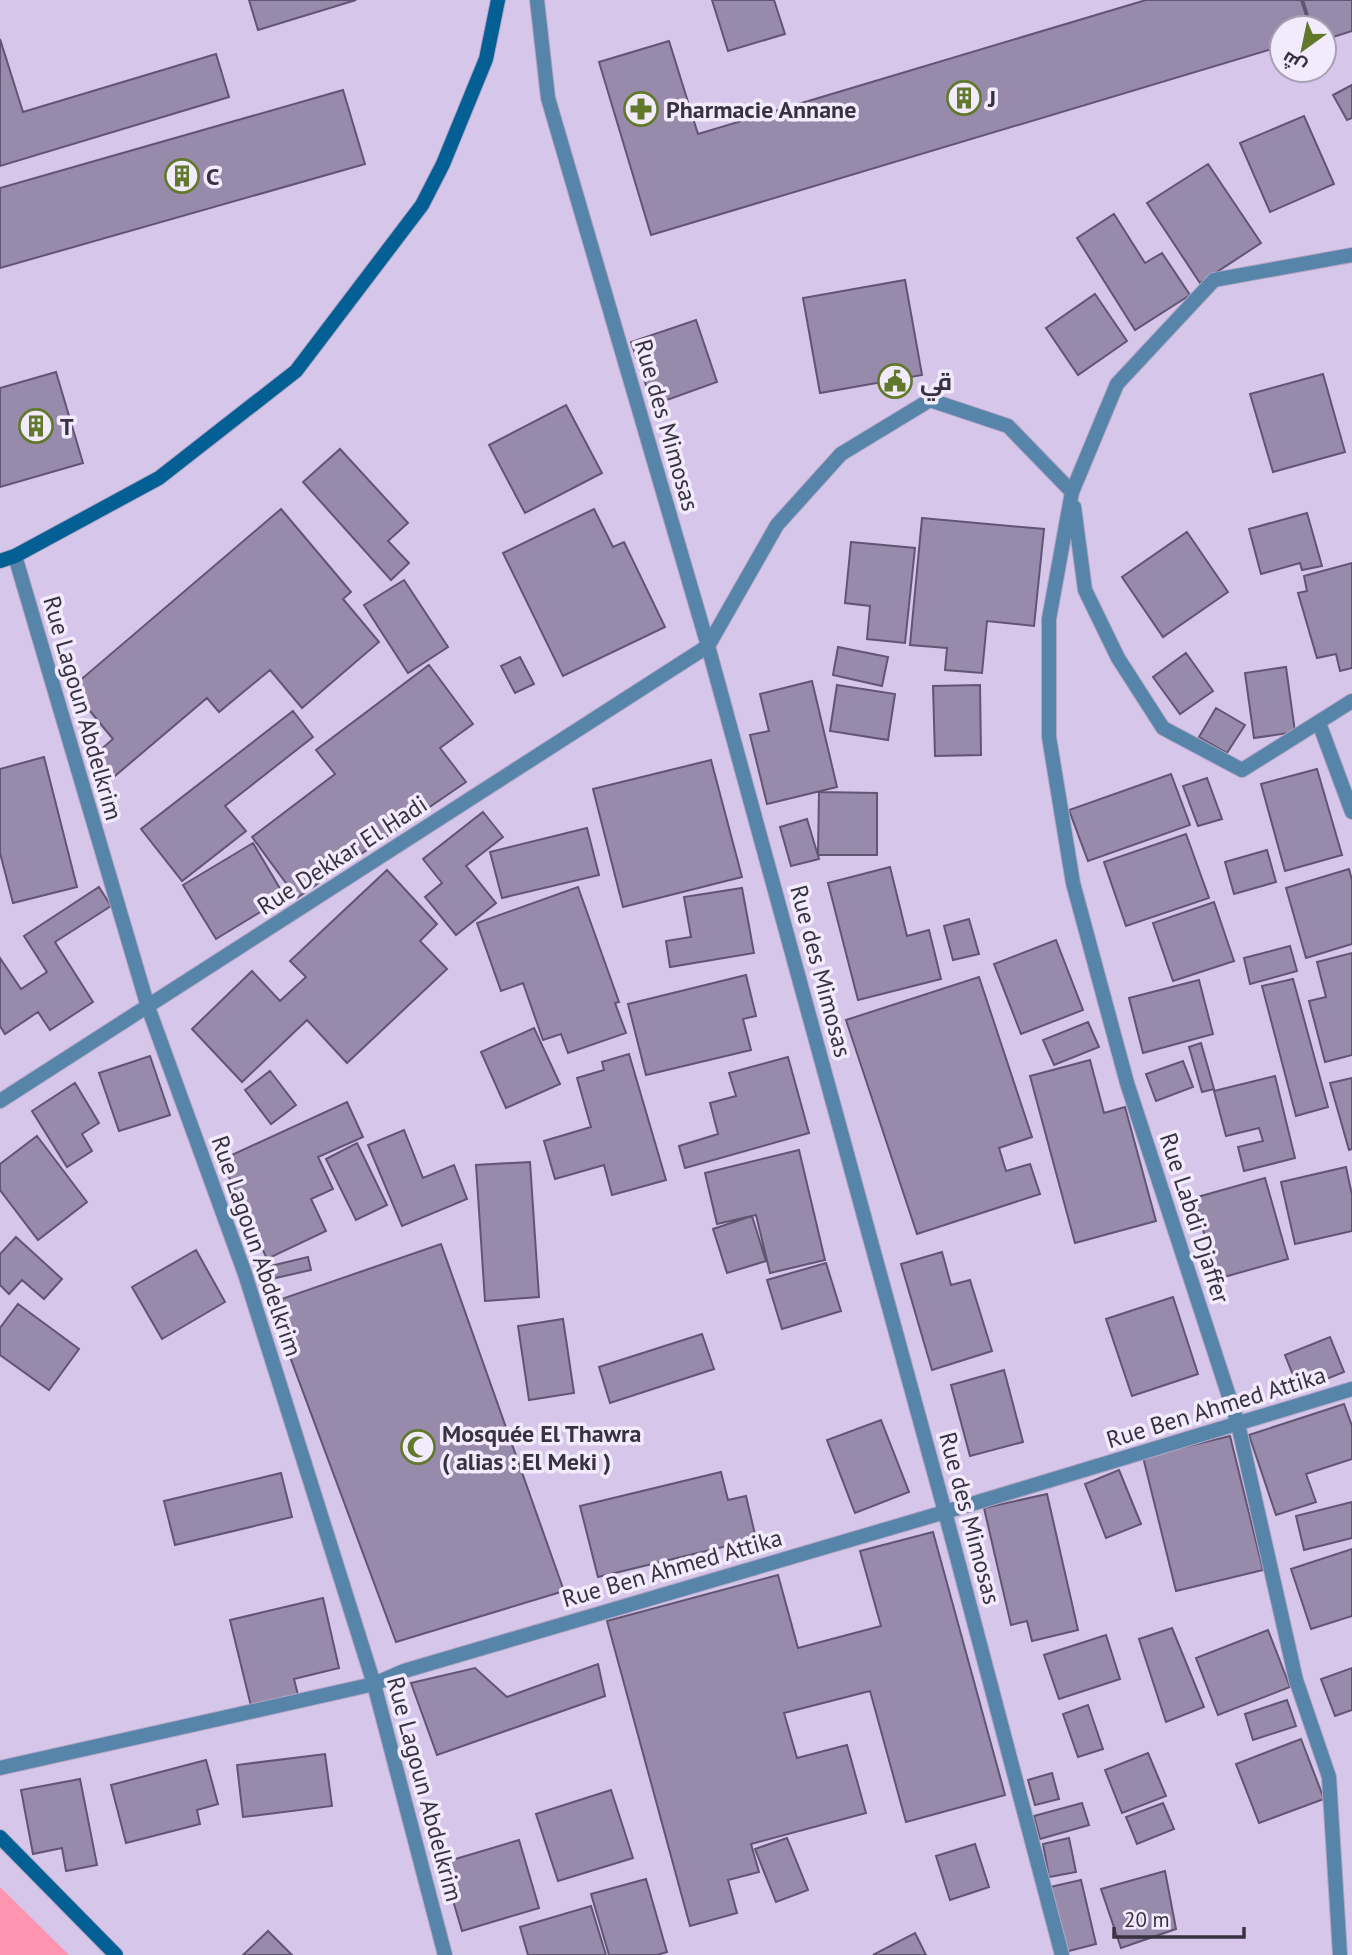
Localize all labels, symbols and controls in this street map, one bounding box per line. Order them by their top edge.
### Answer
north arrow [1268,14,1338,84]
text: ش [1277,47,1311,80]
building icon: J [945,79,983,117]
place label: J [987,83,996,114]
pharmacy icon: Pharmacie Annane [622,90,660,128]
place label: Pharmacie Annane [666,94,856,125]
building icon: C [163,157,201,195]
place label: C [206,161,219,192]
street label: Rue des Mimosas [628,336,706,514]
public building icon: قي [876,362,914,400]
place label: قي [920,366,952,401]
building icon: T [17,407,55,445]
place label: T [60,411,74,442]
street label: Rue Lagoun Abdelkrim [36,592,130,824]
street label: Rue Dekkar El Hadi [251,788,433,922]
street label: Rue des Mimosas [783,881,859,1061]
street label: Rue Labdi Djaffer [1153,1129,1237,1307]
street label: Rue Lagoun Abdelkrim [205,1131,309,1361]
street label: Rue Ben Ahmed Attika [1103,1359,1329,1455]
place label: Mosquée El Thawra ( alias : El Meki ) [442,1418,641,1477]
mosque icon: Mosquée El Thawra ( alias : El Meki ) [399,1428,437,1466]
street label: Rue des Mimosas [932,1428,1008,1608]
street label: Rue Ben Ahmed Attika [558,1522,786,1614]
street label: Rue Lagoun Abdelkrim [380,1673,470,1905]
scale bar [1114,1896,1244,1940]
text: 20 m [1124,1906,1170,1933]

